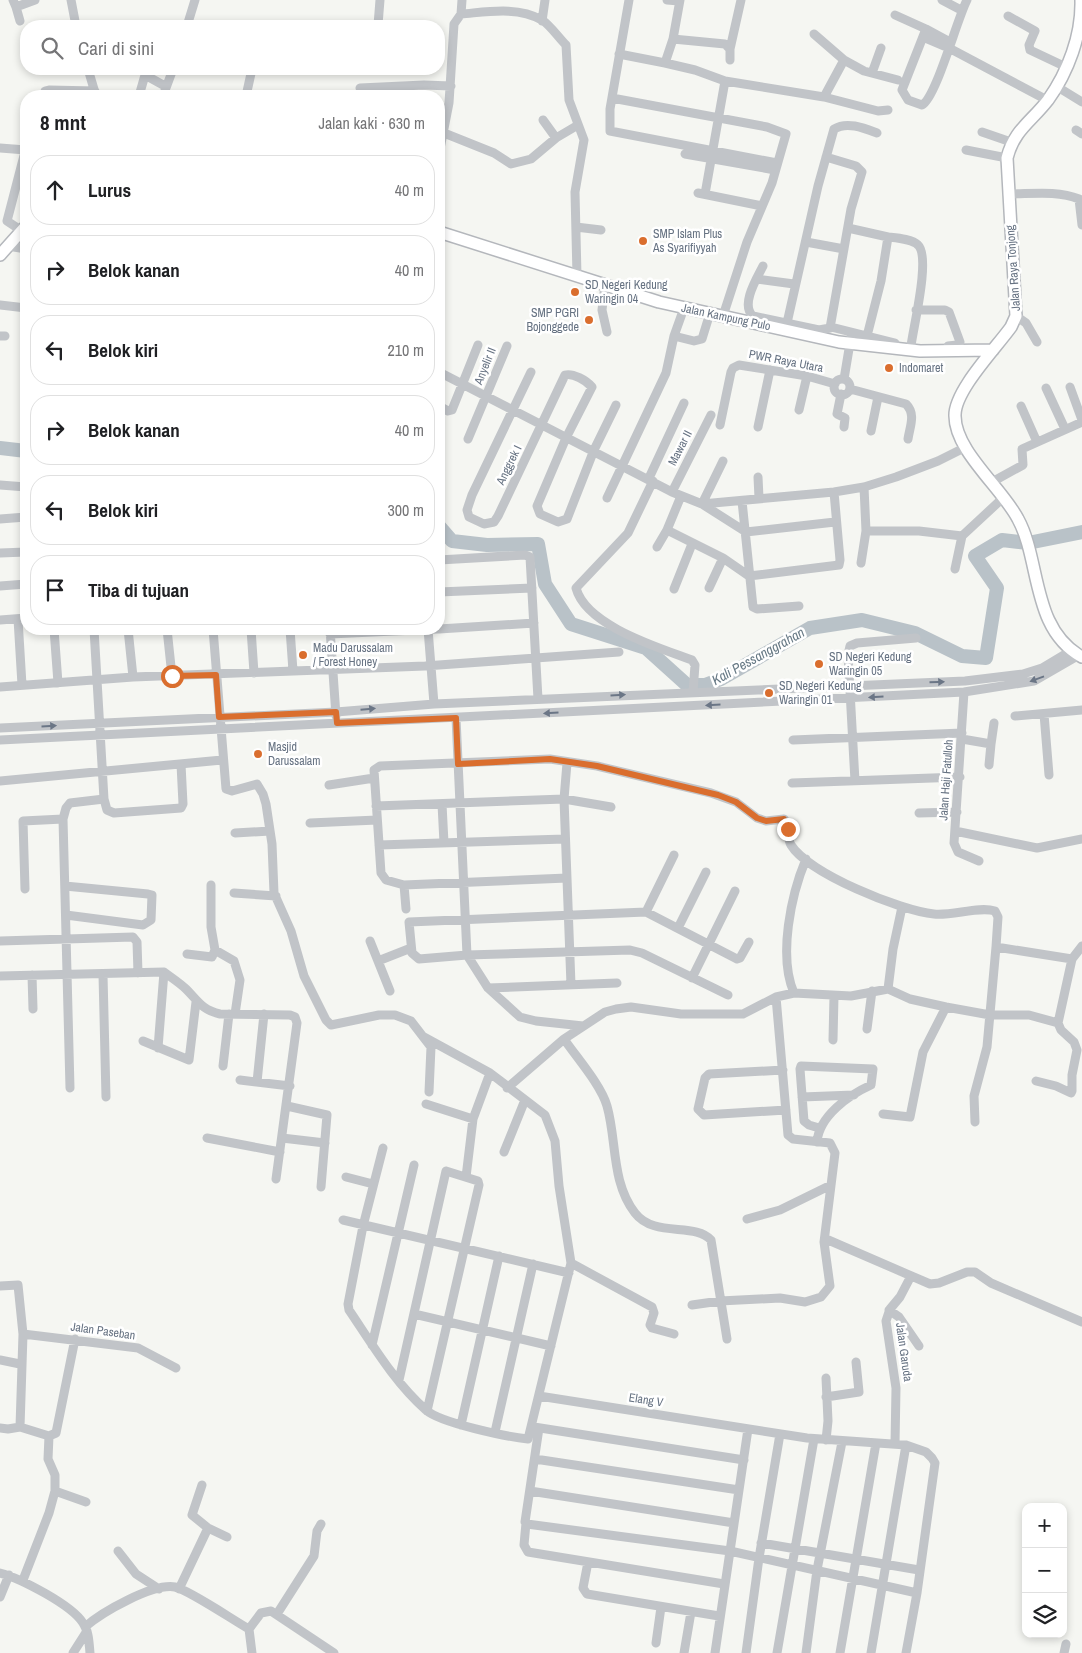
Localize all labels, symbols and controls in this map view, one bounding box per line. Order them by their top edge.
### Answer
search box [20,20,445,75]
icon: search [38,34,66,62]
text: Cari di sini [78,35,154,61]
text: 8 mnt [40,108,86,137]
text: Jalan kaki · 630 m [319,112,425,134]
icon: ahead [41,176,69,204]
text: Lurus [88,177,131,203]
text: 40 m [395,179,424,201]
street label: Jalan Raya Tonjong [1002,224,1024,312]
place label: SMP Islam Plus As Syarifiyyah [652,226,722,256]
marker: SMP Islam Plus As Syarifiyyah [637,235,649,247]
icon: right [41,256,69,284]
text: Belok kanan [88,257,180,283]
text: 40 m [395,259,424,281]
place label: SD Negeri Kedung Waringin 04 [585,277,668,307]
marker: SD Negeri Kedung Waringin 04 [569,286,581,298]
street label: Jalan Kampung Pulo [680,300,772,334]
place label: SMP PGRI Bojonggede [526,305,579,335]
marker: SMP PGRI Bojonggede [583,314,595,326]
icon: left [41,336,69,364]
text: Belok kiri [88,337,158,363]
text: 210 m [388,339,424,361]
street label: Anyelir II [470,345,500,388]
street label: PWR Raya Utara [747,346,825,376]
place label: Indomaret [899,360,944,376]
marker: Indomaret [883,362,895,374]
icon: right [41,416,69,444]
text: Belok kanan [88,417,180,443]
text: 40 m [395,419,424,441]
street label: Mawar II [664,428,696,468]
street label: Anggrek I [492,443,525,488]
icon: left [41,496,69,524]
text: Belok kiri [88,497,158,523]
text: 300 m [388,499,424,521]
icon: arrive [41,576,69,604]
text: Tiba di tujuan [88,577,189,603]
water label: Kali Pessanggrahan [708,623,808,689]
place label: Madu Darussalam / Forest Honey [313,640,393,670]
marker: Madu Darussalam / Forest Honey [297,649,309,661]
place label: SD Negeri Kedung Waringin 05 [829,649,912,679]
marker: SD Negeri Kedung Waringin 05 [813,658,825,670]
route start [161,665,184,688]
one-way arrow [1029,675,1044,683]
one-way arrow [930,677,946,685]
place label: SD Negeri Kedung Waringin 01 [779,678,862,708]
marker: SD Negeri Kedung Waringin 01 [763,687,775,699]
one-way arrow [610,691,626,699]
one-way arrow [868,694,884,702]
one-way arrow [705,701,721,709]
one-way arrow [361,705,377,713]
one-way arrow [543,709,559,717]
one-way arrow [41,721,57,729]
place label: Masjid Darussalam [268,739,321,769]
street label: Jalan Haji Fatulloh [935,739,957,821]
marker: Masjid Darussalam [252,748,264,760]
route end [777,818,800,841]
street label: Jalan Paseban [70,1319,136,1343]
street label: Jalan Garuda [892,1322,916,1383]
street label: Elang V [628,1389,665,1411]
map controls [1022,1503,1067,1638]
button: + [1022,1503,1067,1548]
button: − [1022,1548,1067,1593]
button: layers [1022,1593,1067,1638]

